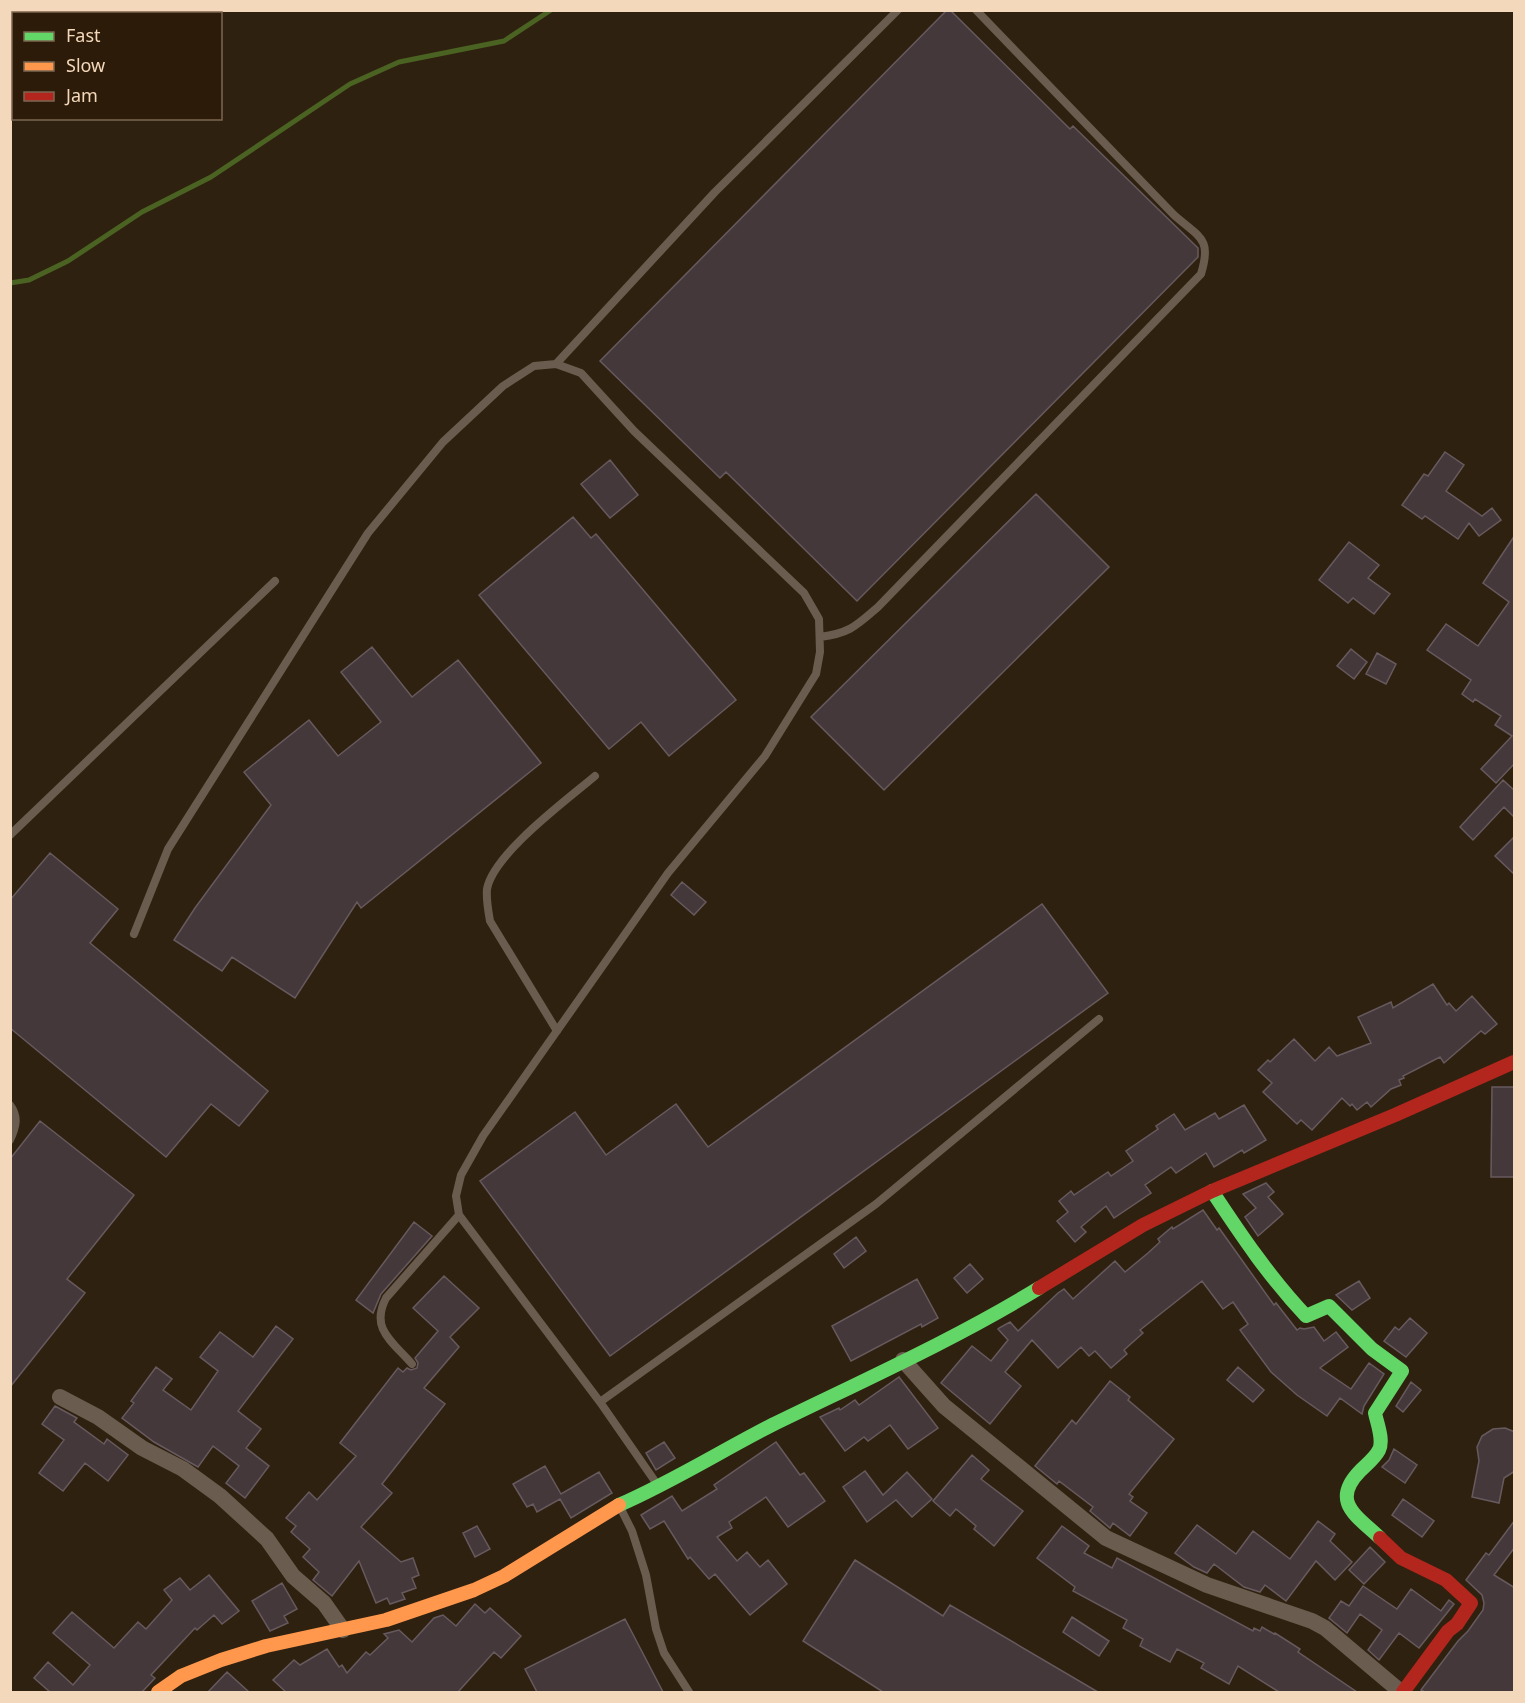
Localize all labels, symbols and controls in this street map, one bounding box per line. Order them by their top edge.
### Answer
legend [12,12,222,120]
text: Fast [66,23,101,47]
text: Slow [66,53,105,77]
text: Jam [64,83,98,107]

